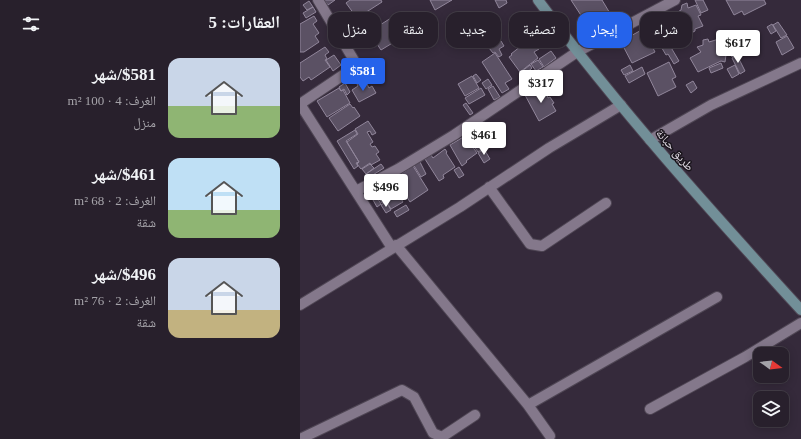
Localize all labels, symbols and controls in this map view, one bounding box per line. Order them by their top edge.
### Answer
chip: منزل [328,12,381,48]
chip: شقة [389,12,438,48]
chip: جديد [446,12,501,48]
chip: تصفية [509,12,569,48]
chip: إيجار [577,12,632,48]
chip: شراء [640,12,692,48]
icon: filters [20,13,42,35]
text: العقارات: 5 [209,13,280,32]
pin: $617 [714,30,762,64]
text: $617 [725,35,751,50]
pin: $581 [339,58,387,92]
text: $581 [350,63,376,78]
text: $581/شهر [92,65,156,84]
pin: $317 [517,70,565,104]
icon: home [200,74,248,122]
text: $317 [528,75,554,90]
text: الغرف: 4 · 100 m² [68,93,156,108]
text: منزل [133,115,156,130]
pin: $461 [460,122,508,156]
street label: طريق حبانة [653,126,697,174]
text: $461 [471,127,497,142]
text: $461/شهر [92,165,156,184]
icon: home [200,174,248,222]
pin: $496 [362,174,410,208]
text: $496 [373,179,399,194]
text: الغرف: 2 · 68 m² [74,193,156,208]
text: شقة [137,215,156,230]
text: $496/شهر [92,265,156,284]
icon: home [200,274,248,322]
text: الغرف: 2 · 76 m² [74,293,156,308]
text: شقة [137,315,156,330]
north arrow [753,347,789,383]
map controls [753,347,789,427]
button: layers [753,391,789,427]

